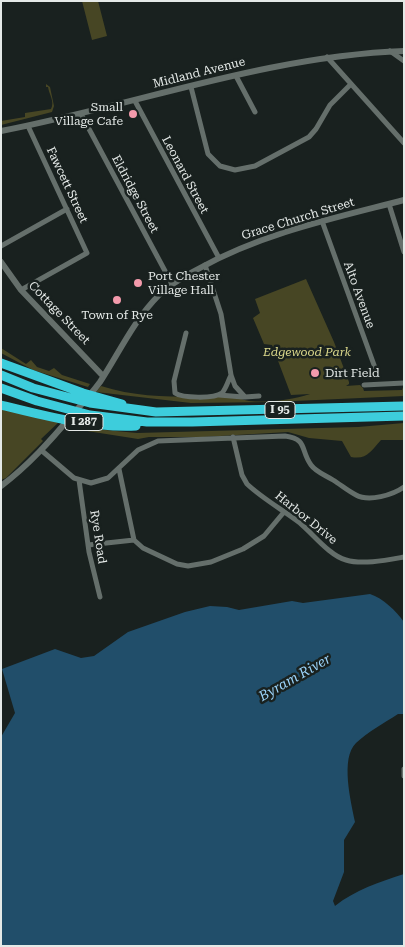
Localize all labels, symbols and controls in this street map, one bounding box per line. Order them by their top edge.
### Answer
street label: Midland Avenue [151,55,247,91]
place label: Small Village Cafe [54,100,123,128]
marker: Small Village Cafe [127,108,139,120]
street label: Leonard Street [159,134,211,216]
street label: Fawcett Street [43,145,91,225]
street label: Eldridge Street [108,153,162,235]
street label: Grace Church Street [240,195,356,243]
street label: Alto Avenue [340,260,378,330]
place label: Port Chester Village Hall [148,269,220,297]
marker: Port Chester Village Hall [132,277,144,289]
street label: Cottage Street [25,278,93,348]
marker: Town of Rye [111,294,123,306]
place label: Town of Rye [81,308,153,322]
park label: Edgewood Park [263,345,351,359]
place label: Dirt Field [325,366,380,380]
marker: Dirt Field [309,367,321,379]
road number: I 95 [265,402,295,418]
road number: I 287 [65,414,103,431]
street label: Harbor Drive [272,489,340,547]
street label: Rye Road [87,509,109,565]
water label: Byram River [256,651,334,705]

